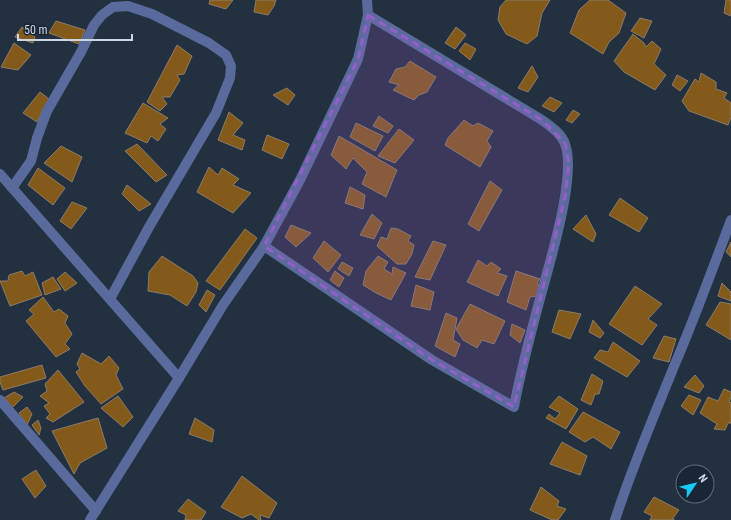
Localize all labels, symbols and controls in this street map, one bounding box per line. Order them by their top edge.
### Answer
scale bar [18,16,132,42]
text: 50 m [24,23,48,37]
north arrow [675,464,715,504]
text: N [696,472,710,485]

